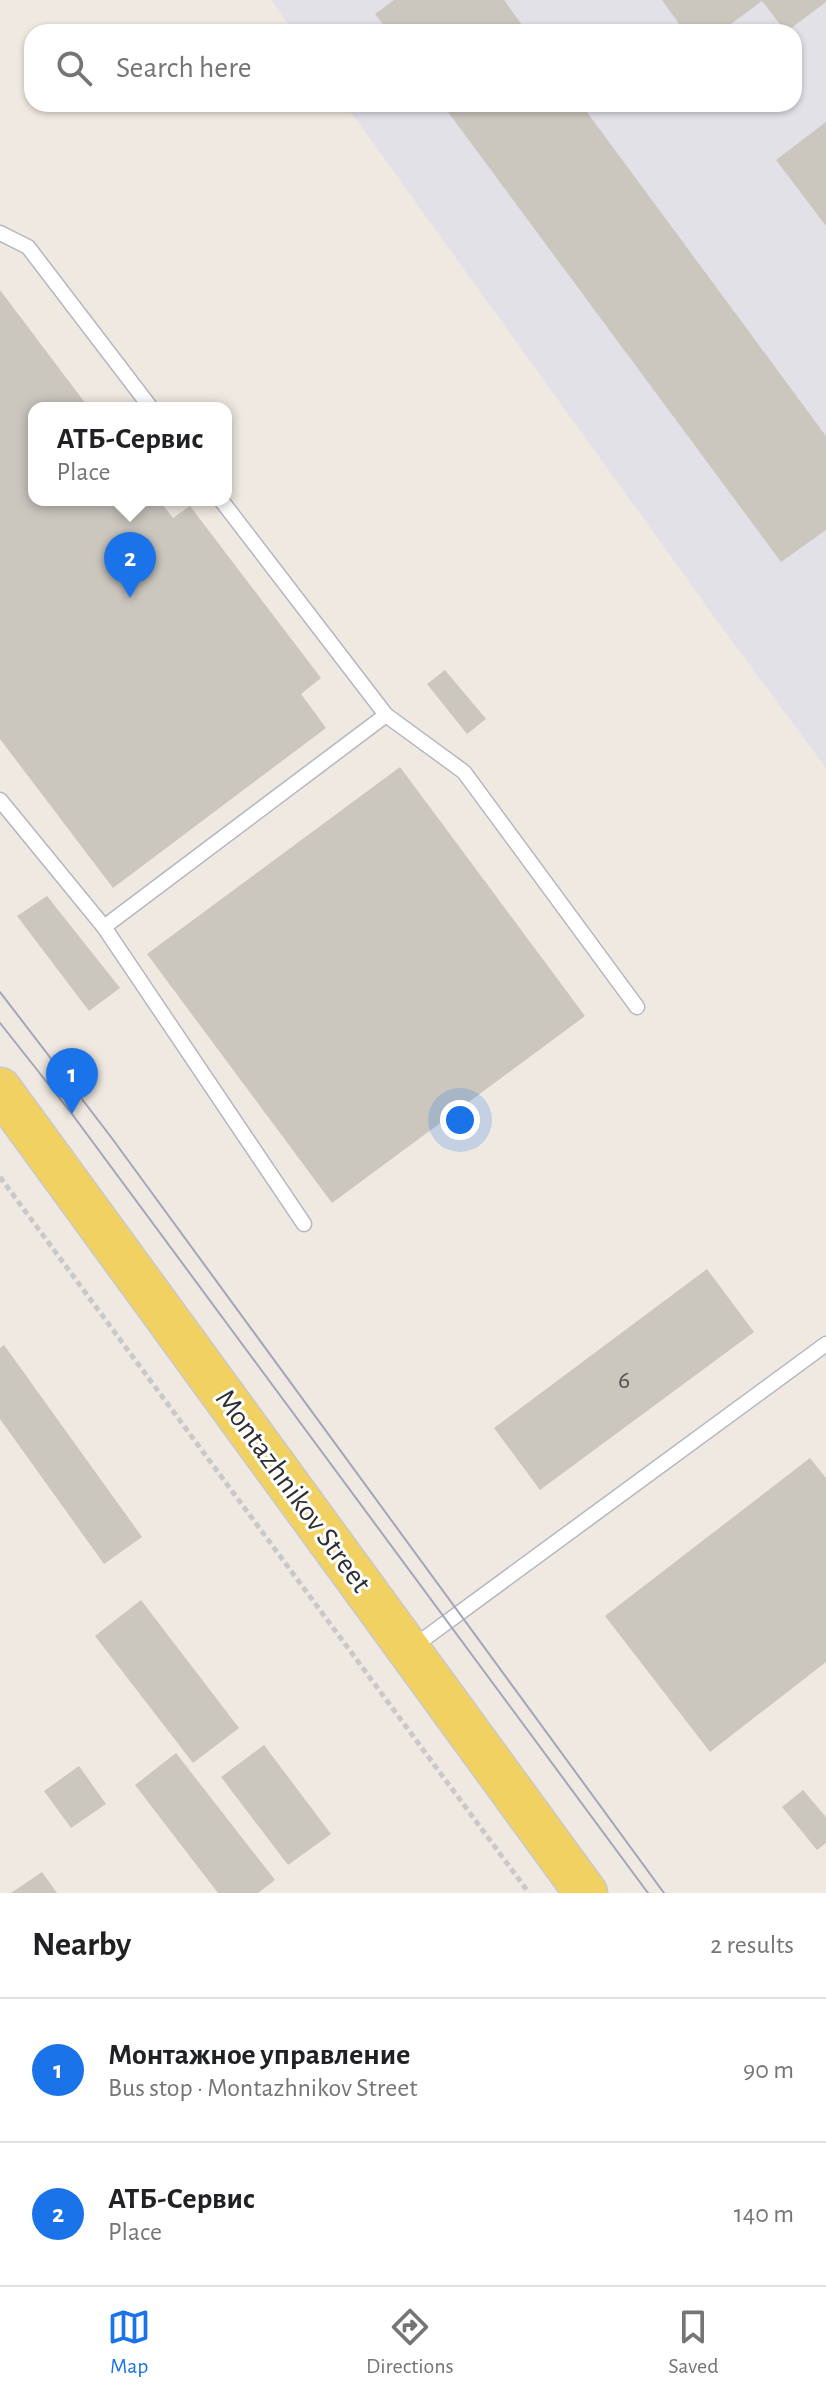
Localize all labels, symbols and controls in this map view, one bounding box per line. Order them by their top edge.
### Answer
search box [24,24,802,112]
icon: search [52,46,96,90]
text: Search here [116,53,252,83]
popup [28,402,232,506]
text: АТБ-Сервис [56,424,204,454]
text: Place [56,459,110,485]
pin: 2 [104,532,156,598]
pin: 1 [46,1048,98,1114]
your location [440,1100,480,1140]
house number: 6 [618,1367,630,1393]
street label: Montazhnikov Street [210,1384,377,1598]
text: Nearby [32,1928,131,1962]
text: 2 results [710,1932,794,1958]
text: Монтажное управление [108,2040,410,2070]
text: 1 [53,2057,63,2083]
text: 90 m [743,2057,794,2083]
text: Bus stop · Montazhnikov Street [108,2075,417,2101]
text: АТБ-Сервис [108,2184,255,2214]
text: 2 [52,2201,64,2227]
text: 140 m [734,2201,794,2227]
text: Place [108,2219,162,2245]
tab: Map [107,2305,151,2379]
tab: Directions [366,2305,454,2379]
tab: Saved [668,2305,719,2379]

